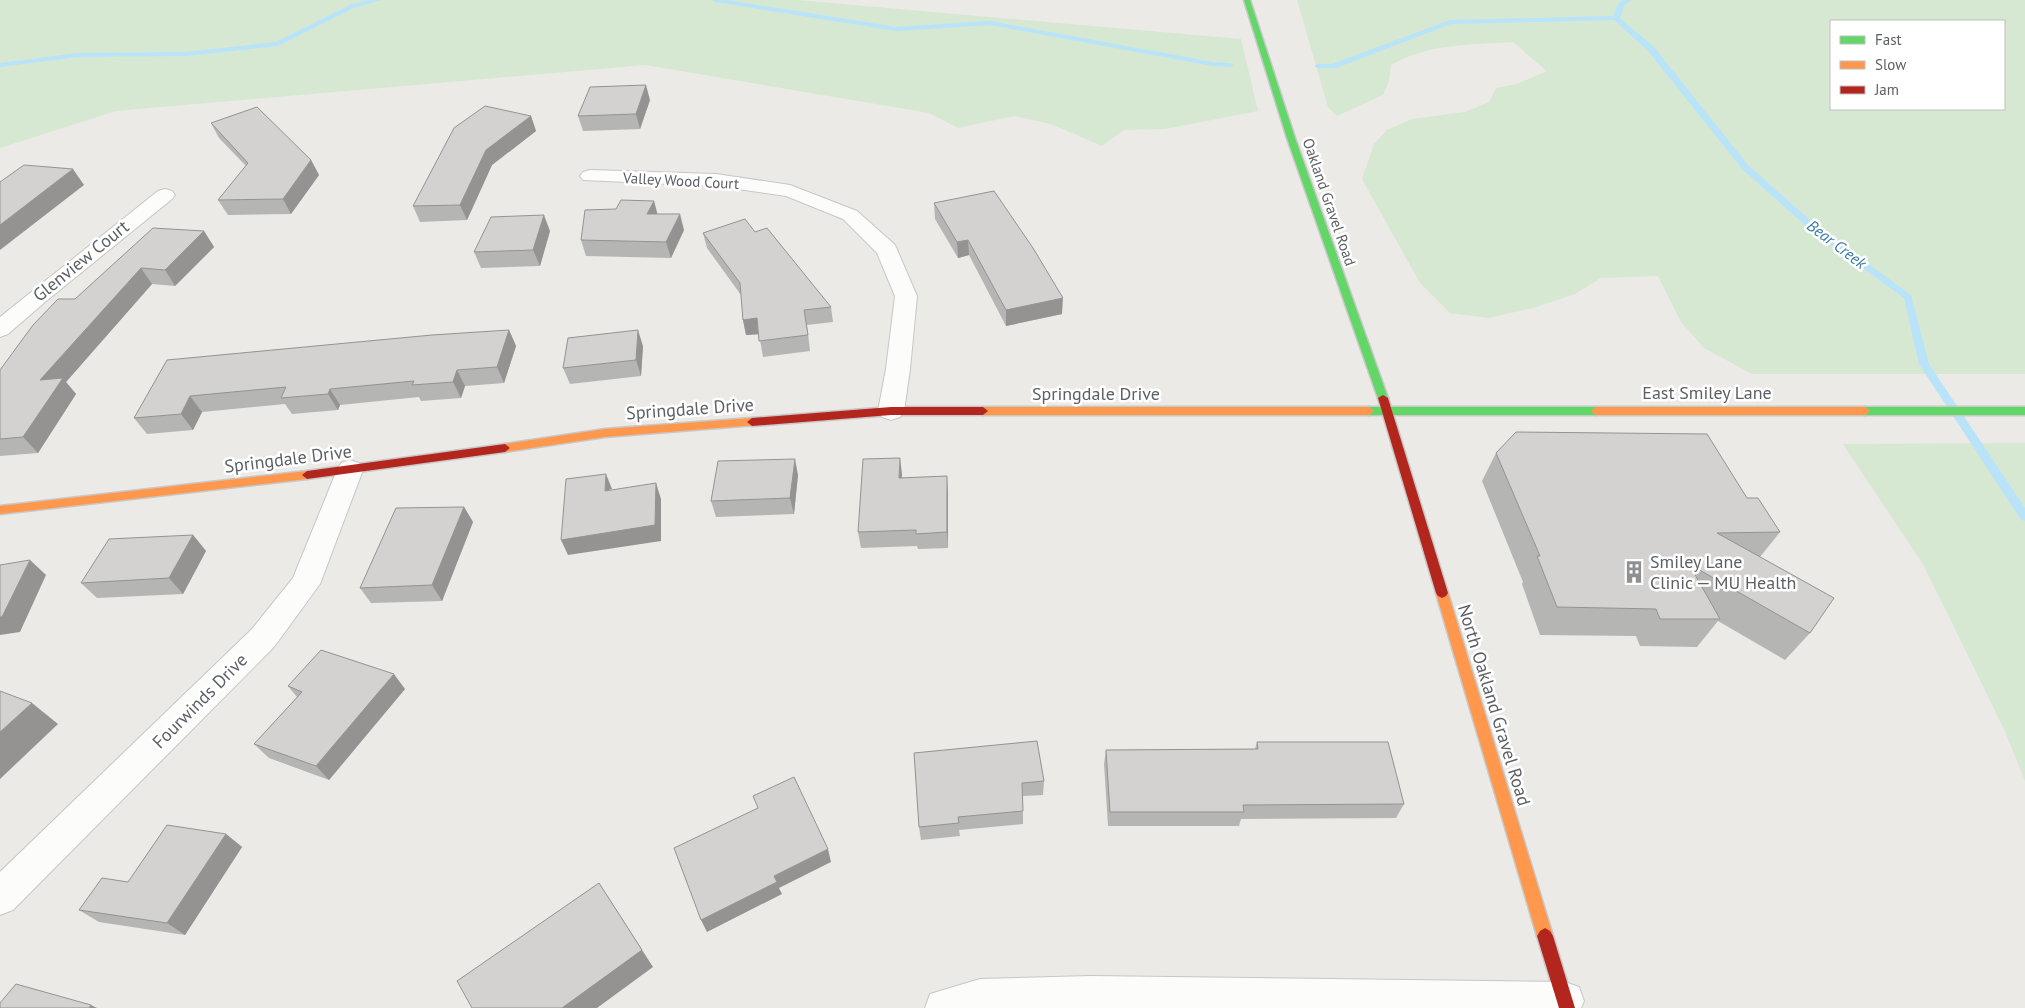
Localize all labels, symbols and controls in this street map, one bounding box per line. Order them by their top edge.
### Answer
legend [1830,20,2005,110]
text: Fast [1875,30,1902,49]
text: Slow [1875,55,1906,74]
text: Jam [1874,80,1899,99]
street label: Oakland Gravel Road [1299,136,1360,268]
street label: Valley Wood Court [622,168,740,193]
street label: Glenview Court [28,215,133,306]
water label: Bear Creek [1803,215,1871,273]
street label: East Smiley Lane [1642,381,1772,404]
street label: Springdale Drive [1032,382,1160,405]
street label: Springdale Drive [625,393,755,424]
street label: Springdale Drive [223,439,353,478]
place label: Smiley Lane Clinic — MU Health [1650,550,1796,594]
building icon: Smiley Lane Clinic — MU Health [1621,559,1647,585]
street label: North Oakland Gravel Road [1453,601,1536,808]
street label: Fourwinds Drive [147,648,252,753]

